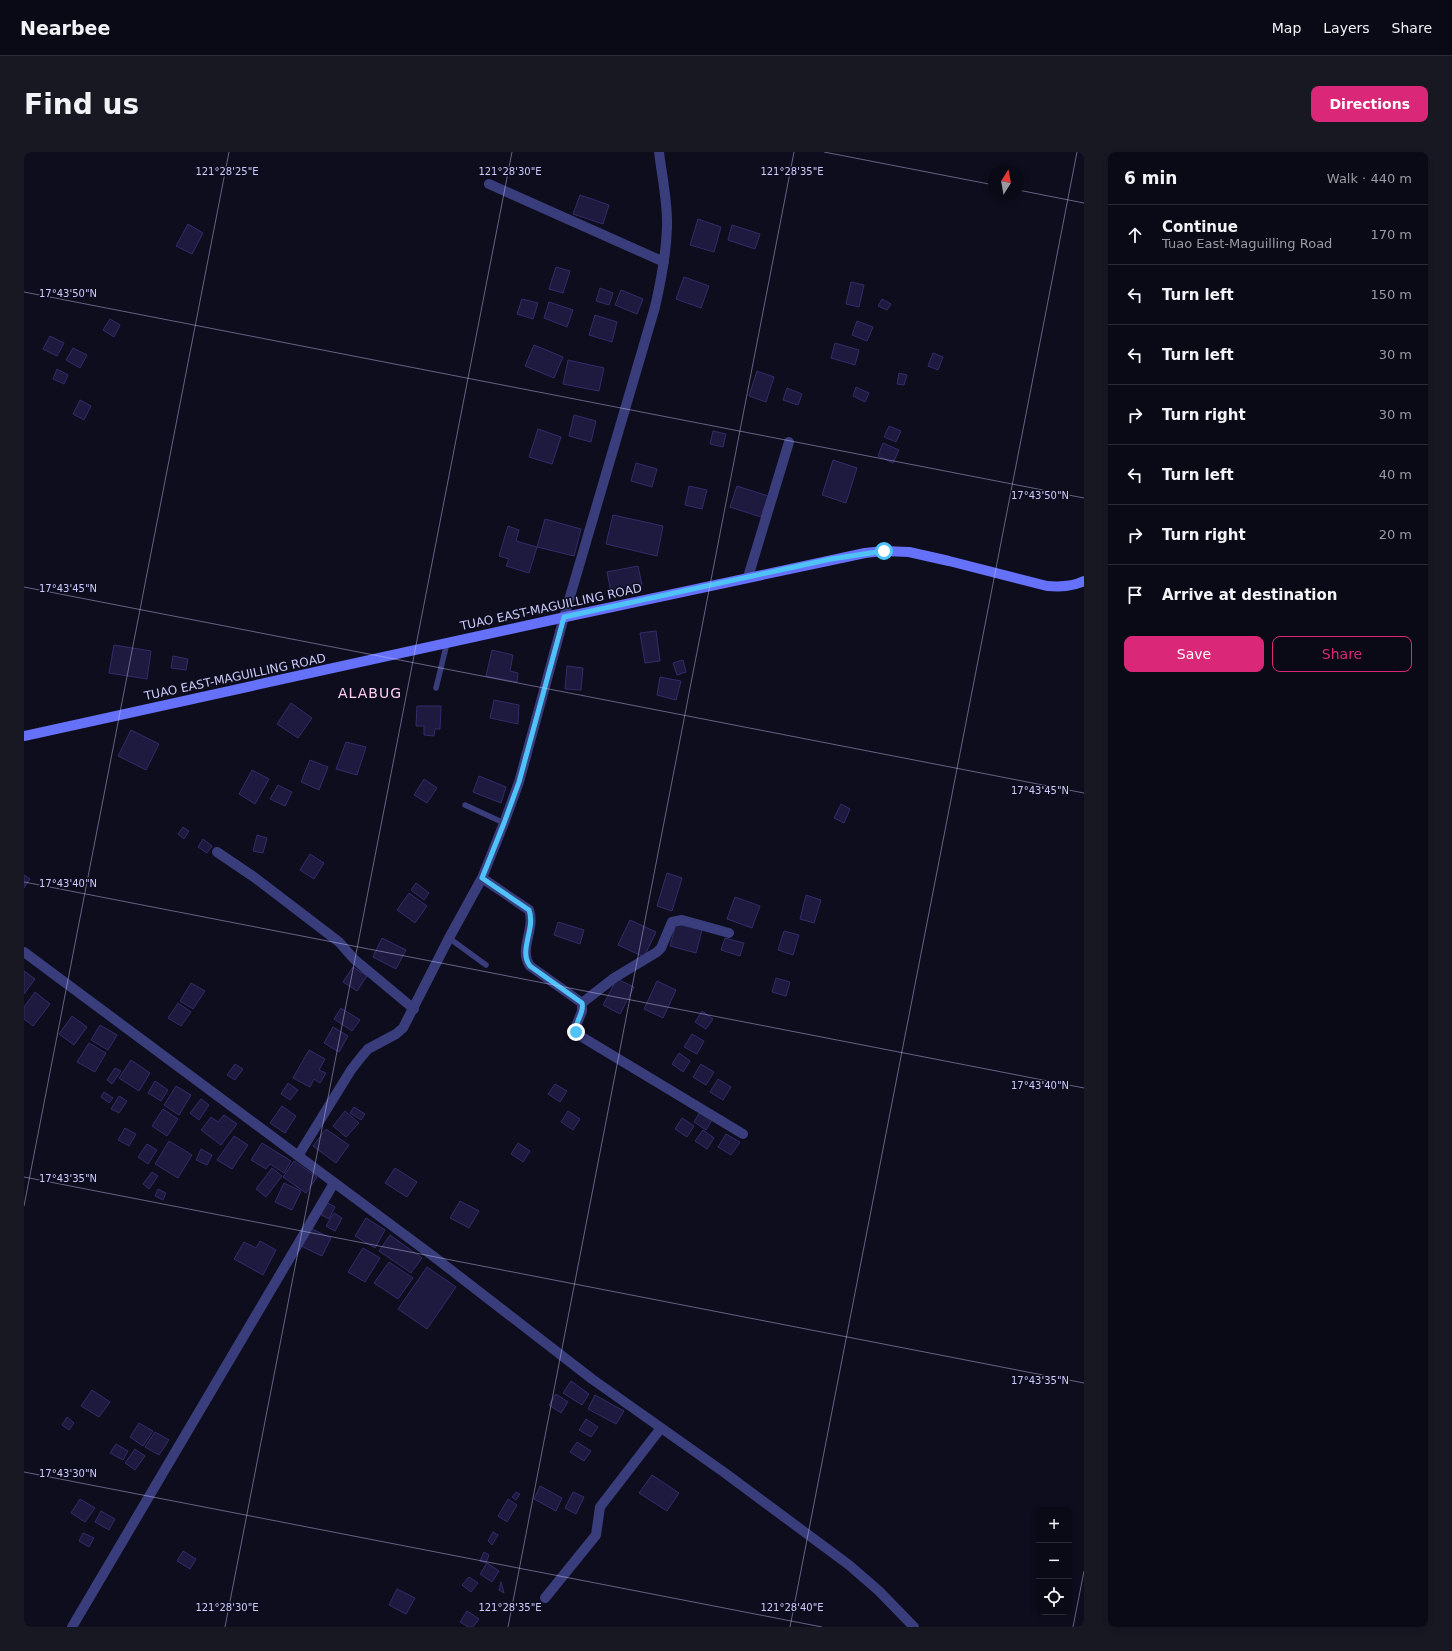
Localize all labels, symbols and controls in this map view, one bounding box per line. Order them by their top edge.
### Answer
text: Nearbee [20,17,110,39]
text: Map [1272,20,1301,36]
text: Layers [1323,20,1370,36]
text: Share [1392,20,1432,36]
button: Directions [1311,86,1428,122]
text: Find us [24,88,139,121]
north arrow [988,164,1024,200]
text: 121°28'25"E [195,166,259,177]
text: 121°28'30"E [478,166,542,177]
text: 121°28'35"E [760,166,824,177]
text: 6 min [1124,168,1177,188]
text: Walk · 440 m [1327,171,1412,186]
text: Continue [1162,218,1238,236]
icon: ahead [1124,224,1146,246]
text: 170 m [1370,227,1412,242]
text: Tuao East-Maguilling Road [1162,236,1332,251]
icon: left [1124,284,1146,306]
text: Turn left [1162,286,1234,304]
text: 150 m [1370,287,1412,302]
text: 17°43'50"N [39,288,97,299]
icon: left [1124,344,1146,366]
text: Turn left [1162,346,1234,364]
text: 30 m [1379,347,1412,362]
icon: right [1124,404,1146,426]
text: Turn right [1162,406,1246,424]
text: 30 m [1379,407,1412,422]
icon: left [1124,464,1146,486]
text: Turn left [1162,466,1234,484]
text: 40 m [1379,467,1412,482]
text: 17°43'50"N [1011,490,1069,501]
icon: right [1124,524,1146,546]
text: Turn right [1162,526,1246,544]
text: 20 m [1379,527,1412,542]
route start [875,542,893,560]
street label: TUAO EAST-MAGUILLING ROAD [458,581,643,633]
text: 17°43'45"N [39,583,97,594]
icon: arrive [1124,584,1146,606]
text: Arrive at destination [1162,586,1337,604]
button: Save [1124,636,1264,672]
button: Share [1272,636,1412,672]
street label: TUAO EAST-MAGUILLING ROAD [142,651,327,703]
district label: ALABUG [338,685,402,701]
text: 17°43'45"N [1011,785,1069,796]
text: 17°43'40"N [39,878,97,889]
route end [567,1023,585,1041]
text: 17°43'40"N [1011,1080,1069,1091]
text: 17°43'35"N [39,1173,97,1184]
text: 17°43'35"N [1011,1375,1069,1386]
text: 17°43'30"N [39,1468,97,1479]
map controls [1036,1507,1072,1615]
button: + [1036,1507,1072,1543]
button: − [1036,1543,1072,1579]
button: locate [1036,1579,1072,1615]
text: 121°28'30"E [195,1602,259,1613]
text: 121°28'35"E [478,1602,542,1613]
text: 121°28'40"E [760,1602,824,1613]

